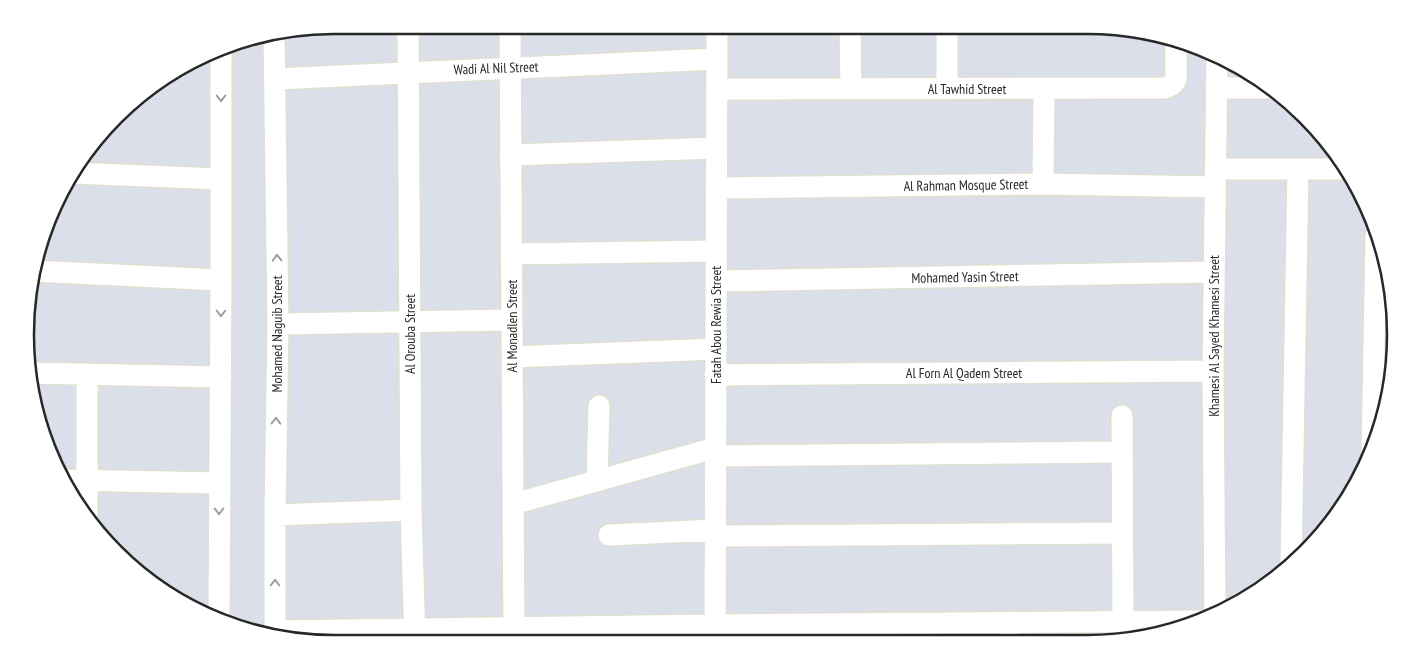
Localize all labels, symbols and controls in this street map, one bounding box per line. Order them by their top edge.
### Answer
street label: Wadi Al Nil Street [453,58,539,78]
street label: Al Tawhid Street [928,80,1006,98]
one-way arrow [216,95,226,103]
street label: Al Rahman Mosque Street [903,175,1029,195]
one-way arrow [272,254,282,262]
street label: Khamesi Al Sayed Khamesi Street [1205,255,1223,417]
street label: Fatah Abou Rewia Street [707,266,725,384]
street label: Mohamed Yasin Street [911,267,1019,287]
street label: Mohamed Naguib Street [268,275,286,392]
street label: Al Monadlen Street [503,279,521,372]
street label: Al Orouba Street [401,294,419,374]
one-way arrow [216,310,226,318]
street label: Al Forn Al Qadem Street [906,364,1022,382]
one-way arrow [271,417,281,424]
one-way arrow [214,508,224,515]
one-way arrow [270,579,280,587]

